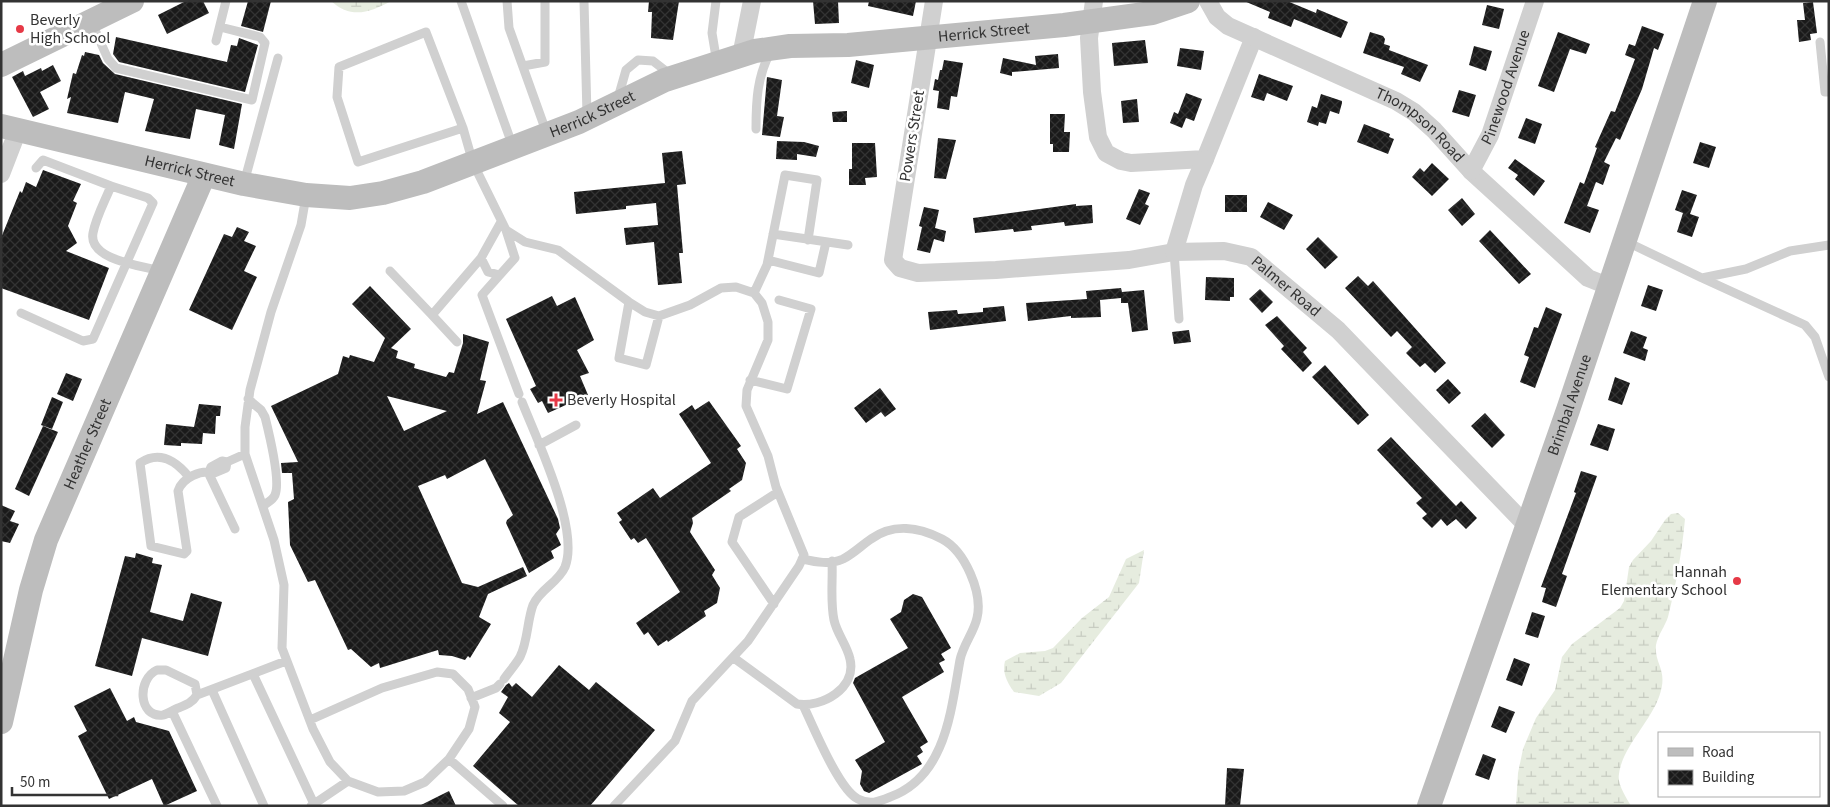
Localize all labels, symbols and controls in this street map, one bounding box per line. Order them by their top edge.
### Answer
place label: Beverly High School [30,9,110,49]
street label: Herrick Street [937,17,1031,48]
marker: Beverly High School [14,23,26,35]
street label: Pinewood Avenue [1476,27,1536,149]
street label: Thompson Road [1372,82,1469,167]
street label: Herrick Street [546,85,639,143]
street label: Powers Street [894,88,930,183]
street label: Herrick Street [142,150,238,193]
street label: Palmer Road [1246,251,1326,322]
street label: Brimbal Avenue [1542,351,1597,458]
place label: Beverly Hospital [567,389,676,411]
marker: Beverly Hospital [549,393,563,407]
street label: Heather Street [58,395,117,493]
place label: Hannah Elementary School [1601,561,1727,601]
marker: Hannah Elementary School [1731,575,1743,587]
legend [1658,732,1820,797]
text: Road [1702,742,1734,763]
scale bar [12,764,118,796]
text: Building [1702,767,1755,788]
text: 50 m [20,772,50,793]

